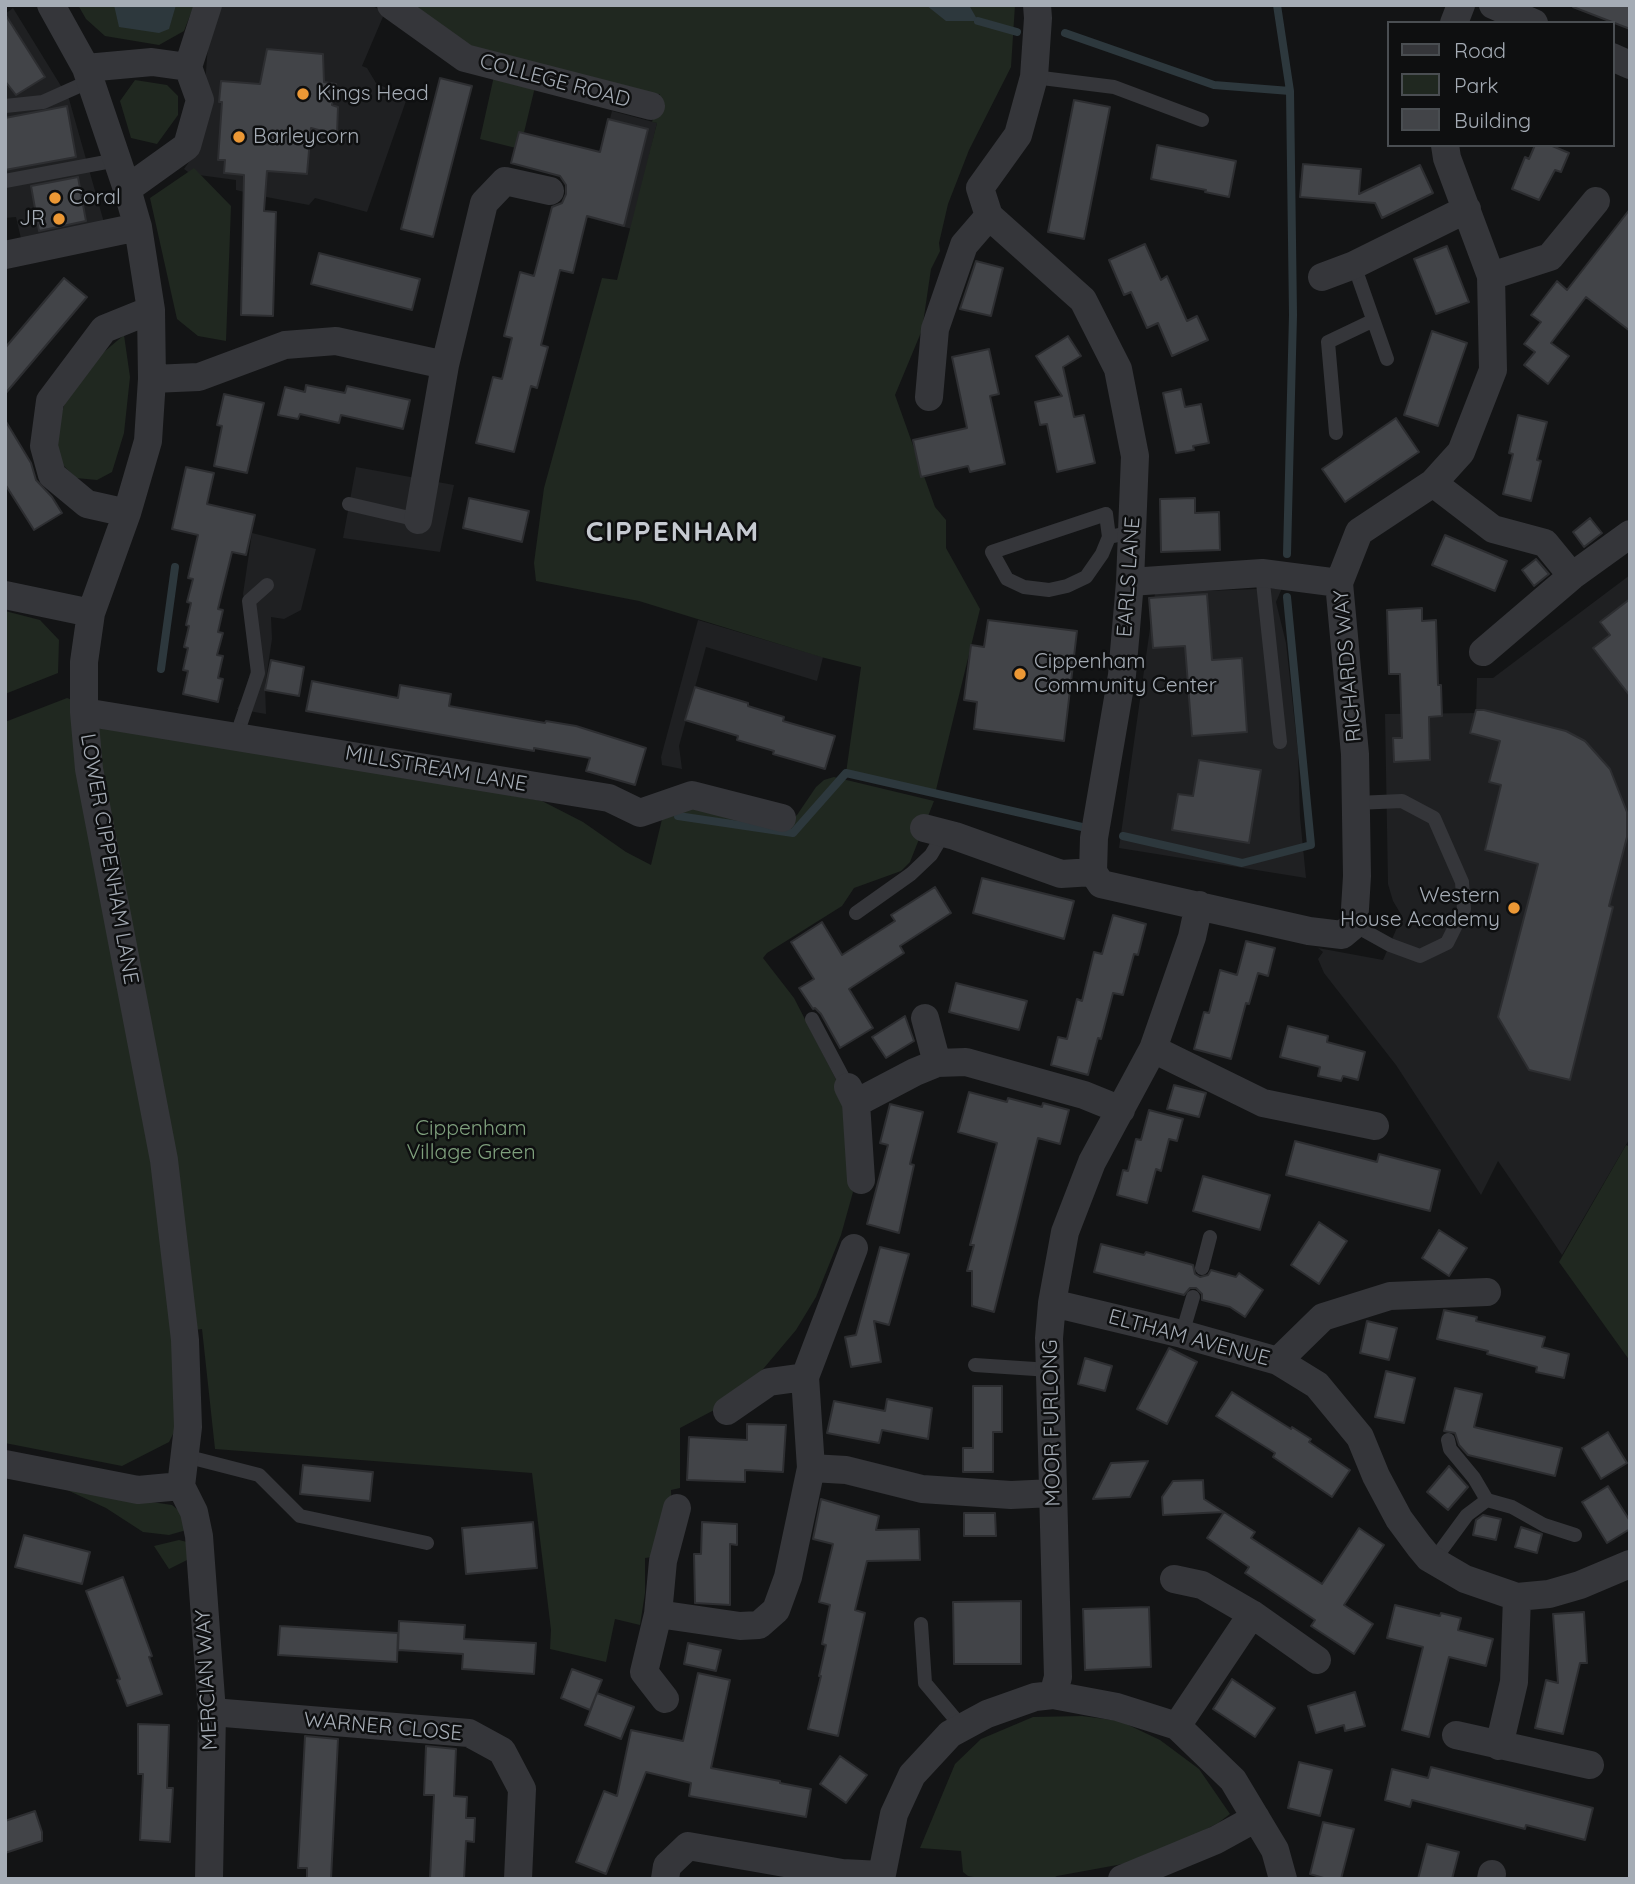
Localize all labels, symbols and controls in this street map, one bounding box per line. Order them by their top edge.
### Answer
legend [1386,21,1614,147]
text: Road [1454,37,1506,63]
street label: COLLEGE ROAD [477,49,633,113]
text: Park [1454,72,1498,98]
place label: Kings Head [317,81,429,107]
marker: Kings Head [295,86,311,102]
text: Building [1454,107,1531,133]
place label: Barleycorn [253,124,359,150]
marker: Barleycorn [231,129,247,145]
place label: Coral [69,185,121,211]
marker: Coral [47,190,63,206]
place label: JR [19,206,45,232]
marker: JR [51,211,67,227]
district label: CIPPENHAM [587,516,759,550]
street label: EARLS LANE [1112,516,1146,638]
street label: RICHARDS WAY [1329,589,1367,743]
place label: Cippenham Community Center [1034,649,1217,699]
marker: Cippenham Community Center [1012,666,1028,682]
street label: LOWER CIPPENHAM LANE [75,732,143,986]
street label: MILLSTREAM LANE [343,741,529,797]
place label: Western House Academy [1340,883,1500,933]
marker: Western House Academy [1506,900,1522,916]
park label: Cippenham Village Green [406,1116,536,1166]
street label: ELTHAM AVENUE [1106,1304,1272,1372]
street label: MOOR FURLONG [1038,1339,1066,1507]
street label: MERCIAN WAY [191,1609,223,1751]
street label: WARNER CLOSE [303,1708,463,1746]

